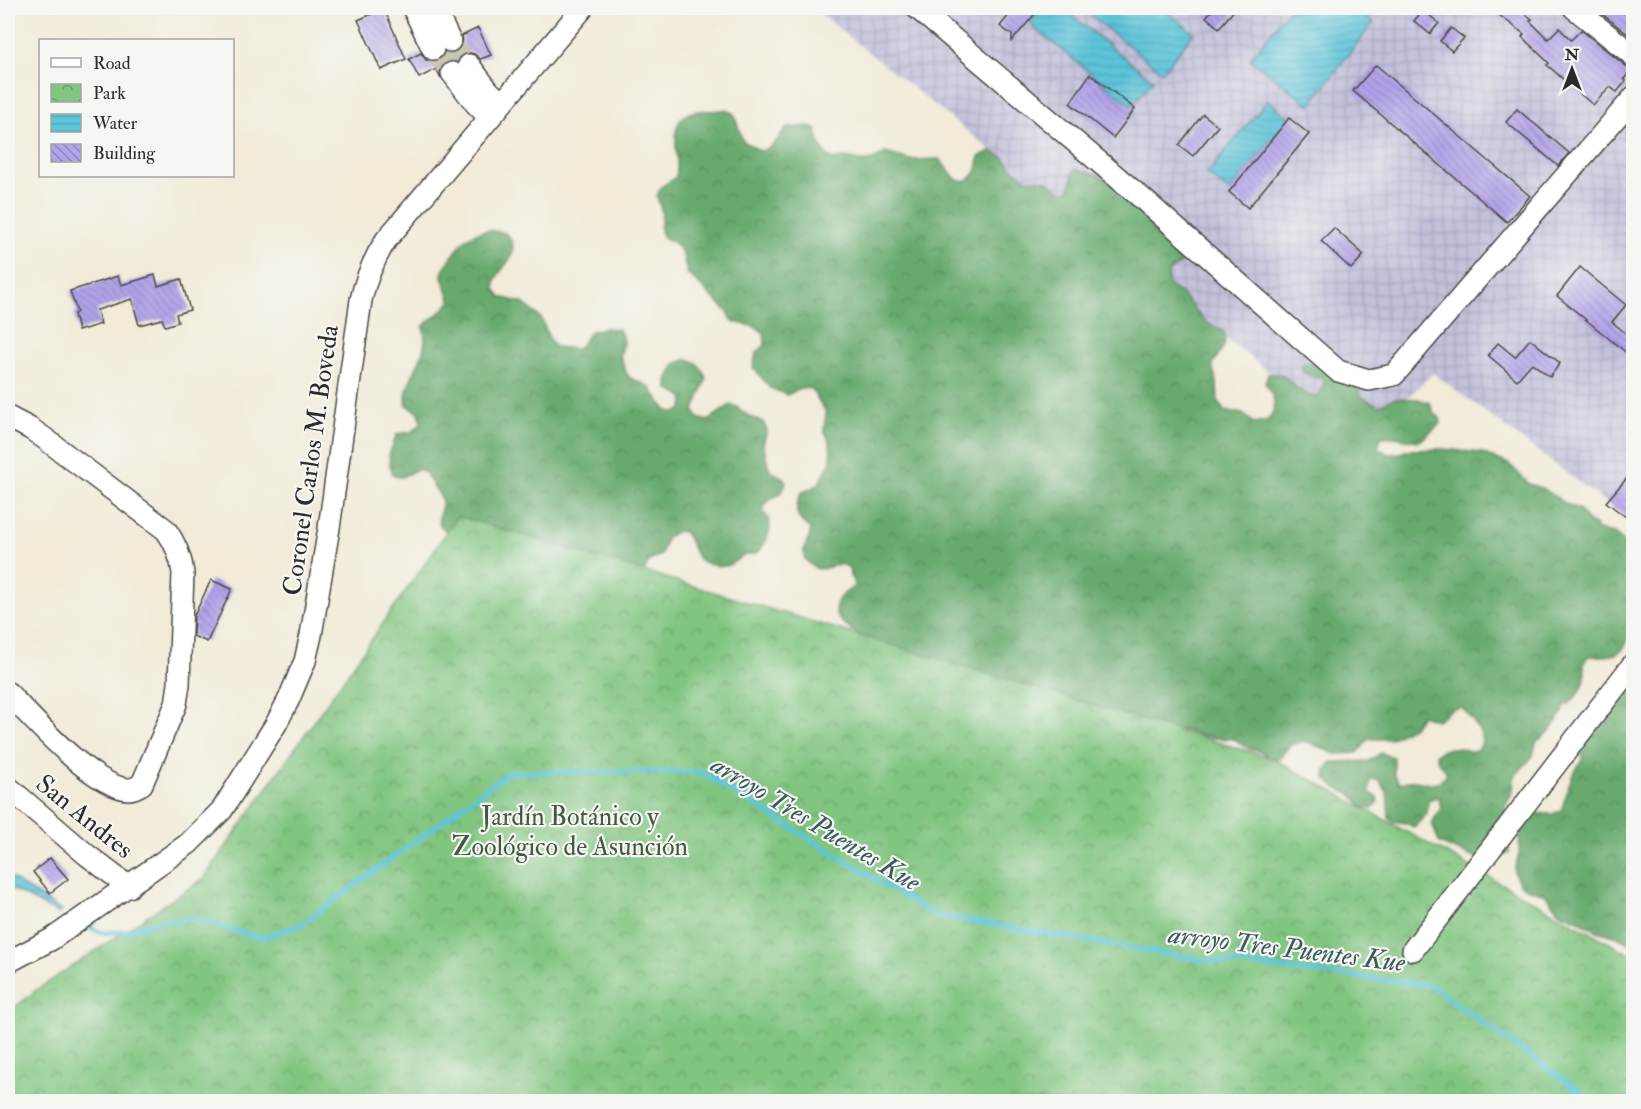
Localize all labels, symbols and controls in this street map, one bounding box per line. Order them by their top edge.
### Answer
legend [39,39,234,177]
north arrow [1542,39,1602,99]
text: N [1564,45,1580,65]
text: Road [93,52,131,75]
text: Park [93,82,126,105]
text: Water [92,112,137,135]
text: Building [93,142,156,165]
street label: Coronel Carlos M. Boveda [276,322,346,598]
water label: arroyo Tres Puentes Kue [704,747,927,899]
street label: San Andres [29,768,140,866]
park label: Jardín Botánico y Zoológico de Asunción [452,801,688,863]
water label: arroyo Tres Puentes Kue [1166,917,1408,979]

